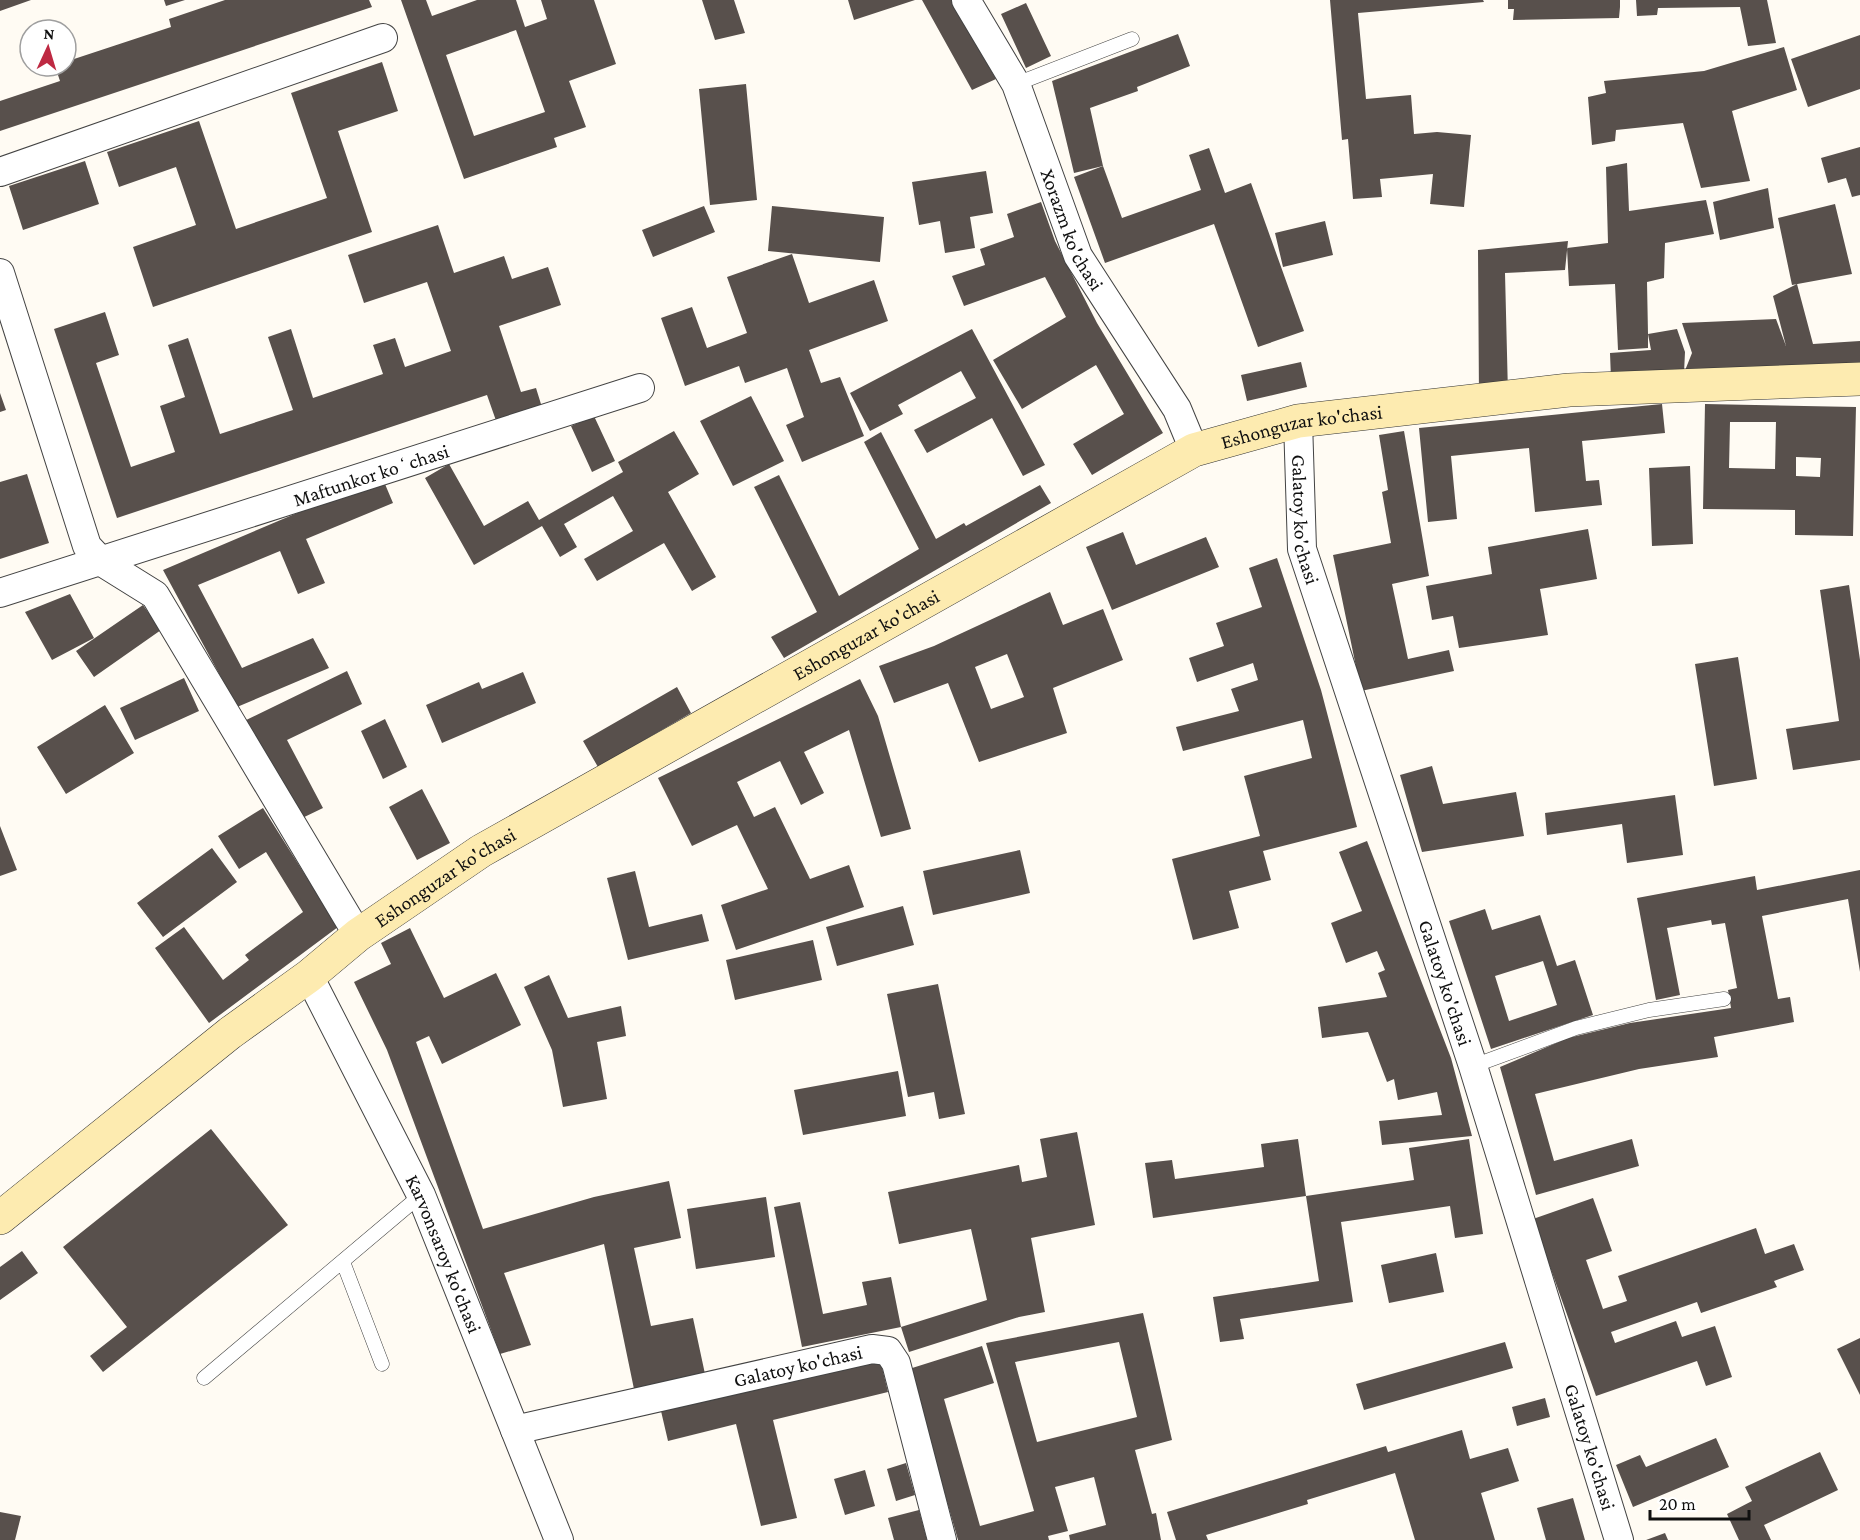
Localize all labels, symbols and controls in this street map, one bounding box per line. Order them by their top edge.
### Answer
north arrow [18,18,78,78]
text: N [43,25,55,42]
street label: Xorazm ko'chasi [1037,166,1108,294]
street label: Eshonguzar ko'chasi [1218,400,1383,453]
street label: Maftunkor koʻchasi [290,439,452,511]
street label: Galatoy ko'chasi [1288,454,1324,587]
street label: Eshonguzar ko'chasi [789,585,943,684]
street label: Eshonguzar ko'chasi [370,823,519,931]
street label: Galatoy ko'chasi [1414,917,1477,1048]
street label: Karvonsaroy ko'chasi [401,1171,486,1336]
street label: Galatoy ko'chasi [731,1341,864,1391]
street label: Galatoy ko'chasi [1560,1381,1620,1513]
scale bar [1650,1483,1749,1521]
text: 20 m [1659,1494,1696,1514]

